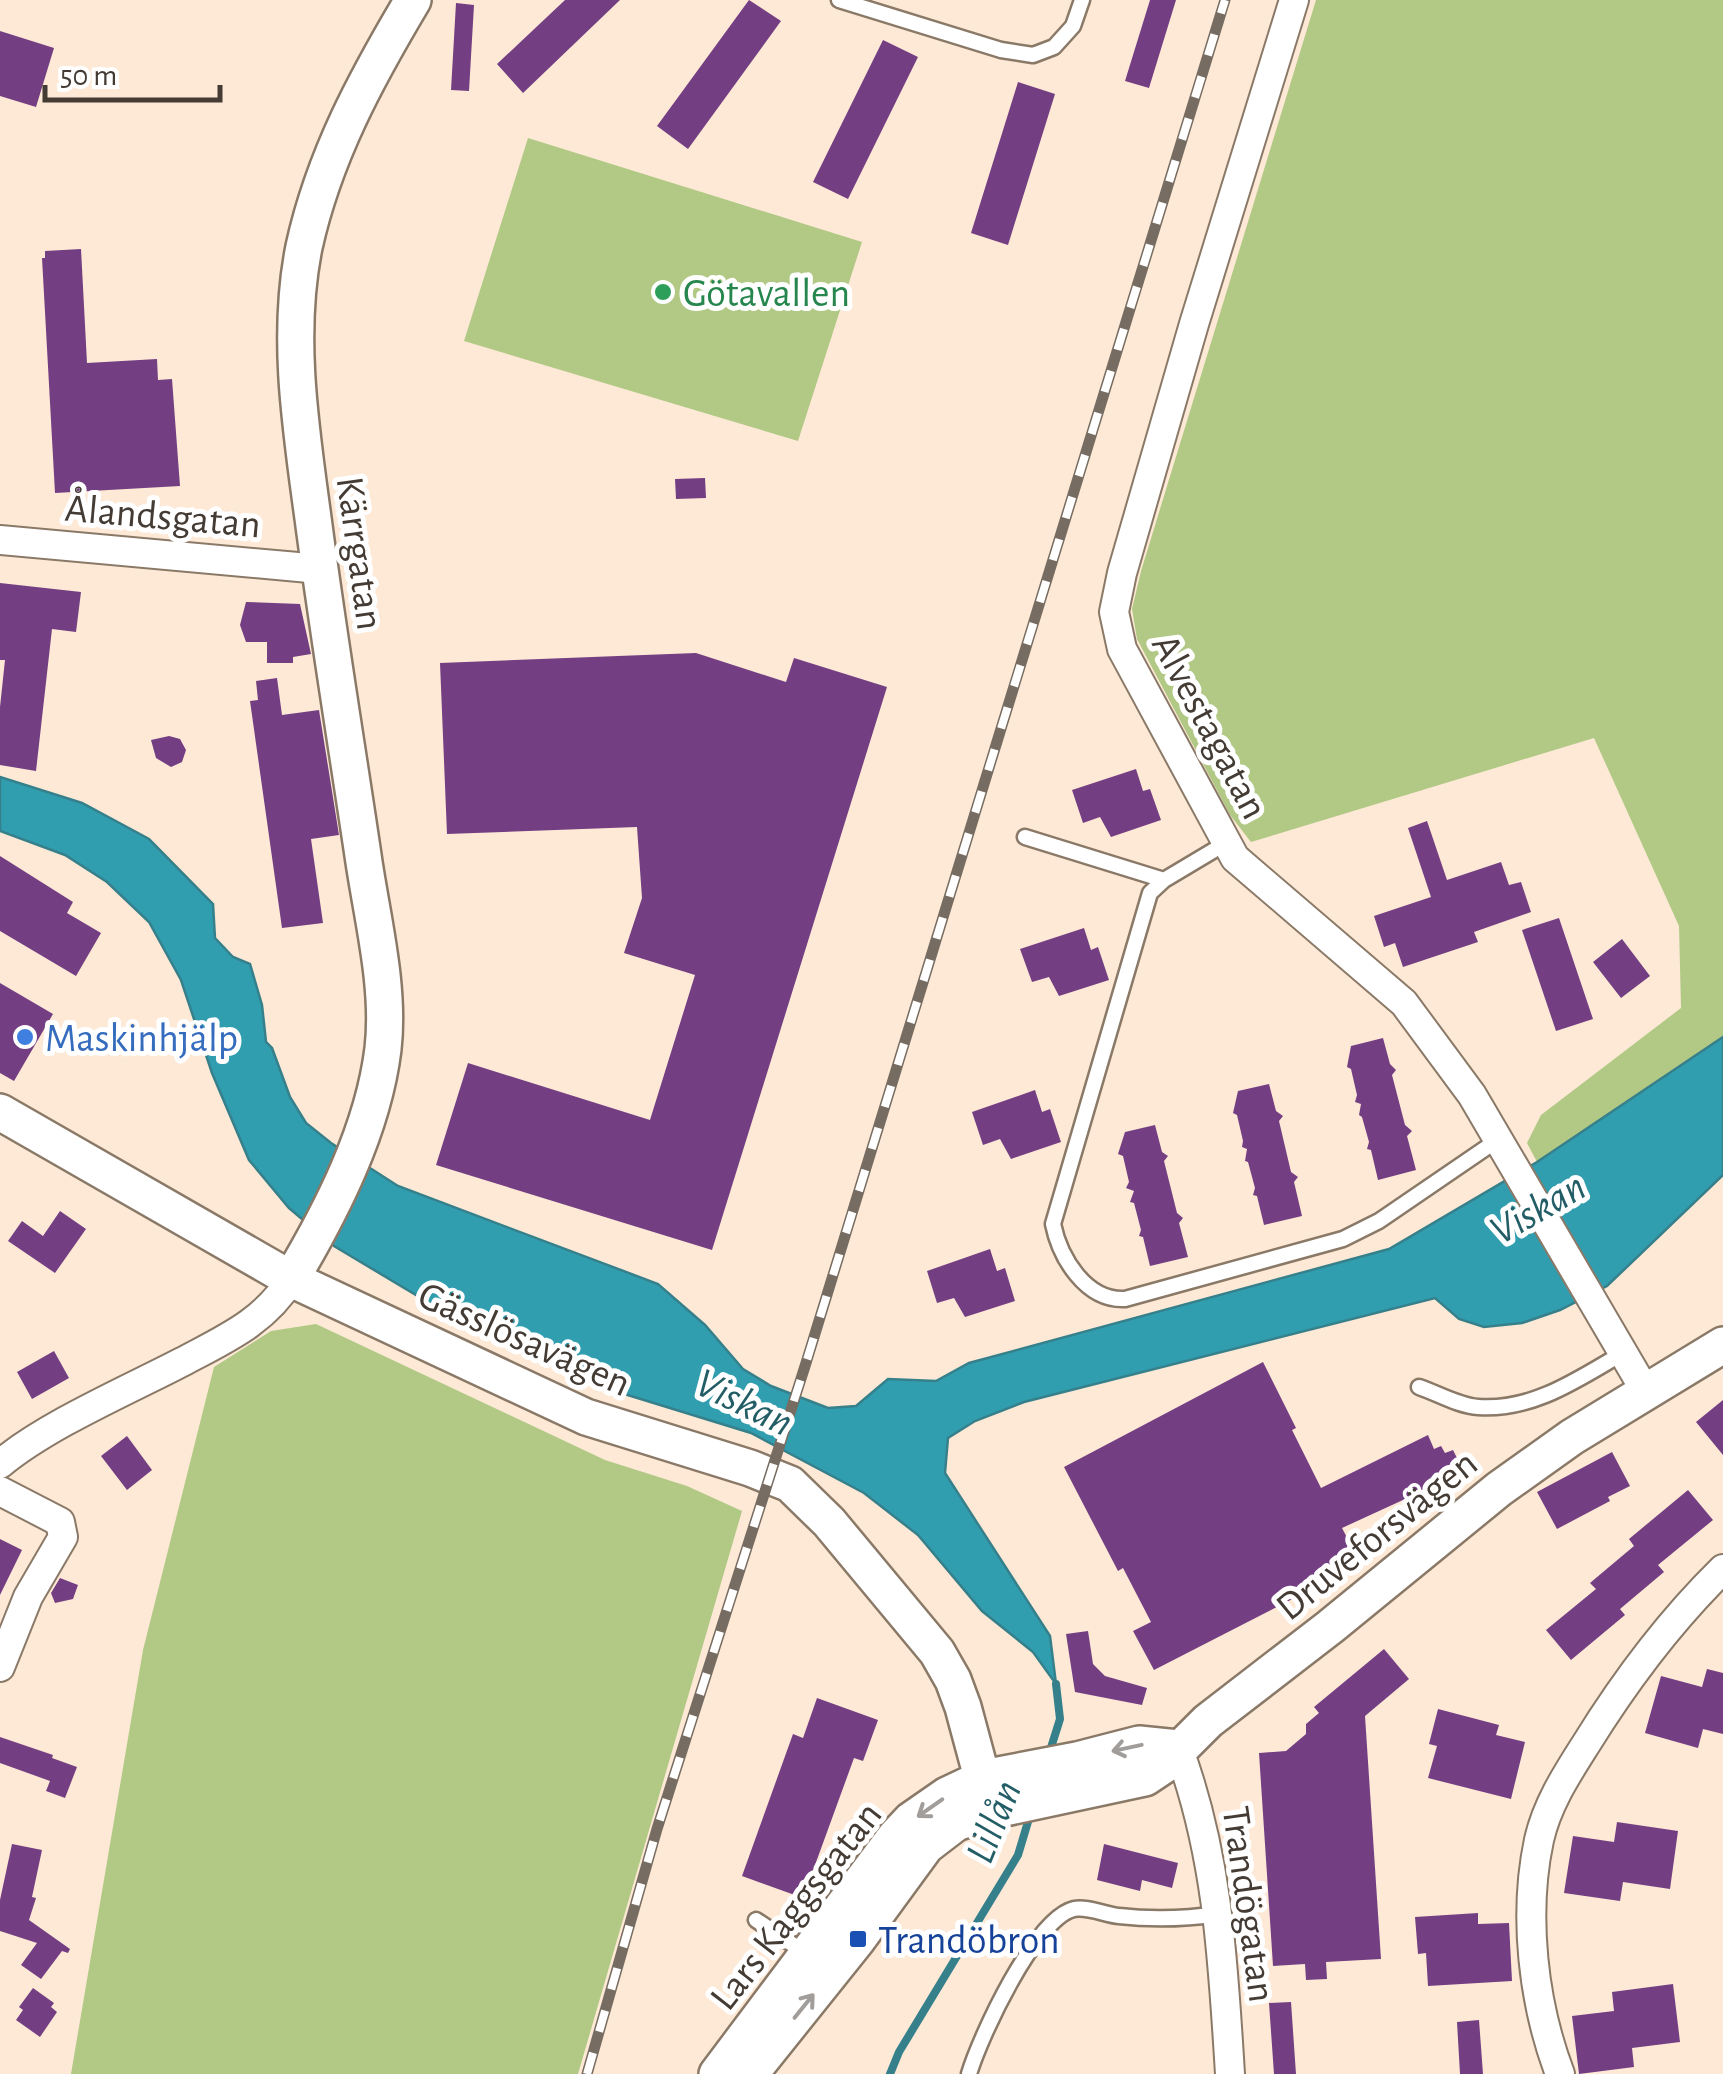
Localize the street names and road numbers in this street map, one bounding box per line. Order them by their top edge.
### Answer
street label: Kärrgatan [328,474,390,632]
street label: Ålandsgatan [63,485,263,545]
street label: Alvestagatan [1144,628,1274,826]
street label: Gässlösavägen [412,1275,636,1404]
street label: Druveforsvägen [1269,1443,1485,1628]
street label: Lars Kaggsgatan [703,1795,890,2018]
street label: Trandögatan [1214,1804,1282,2005]

